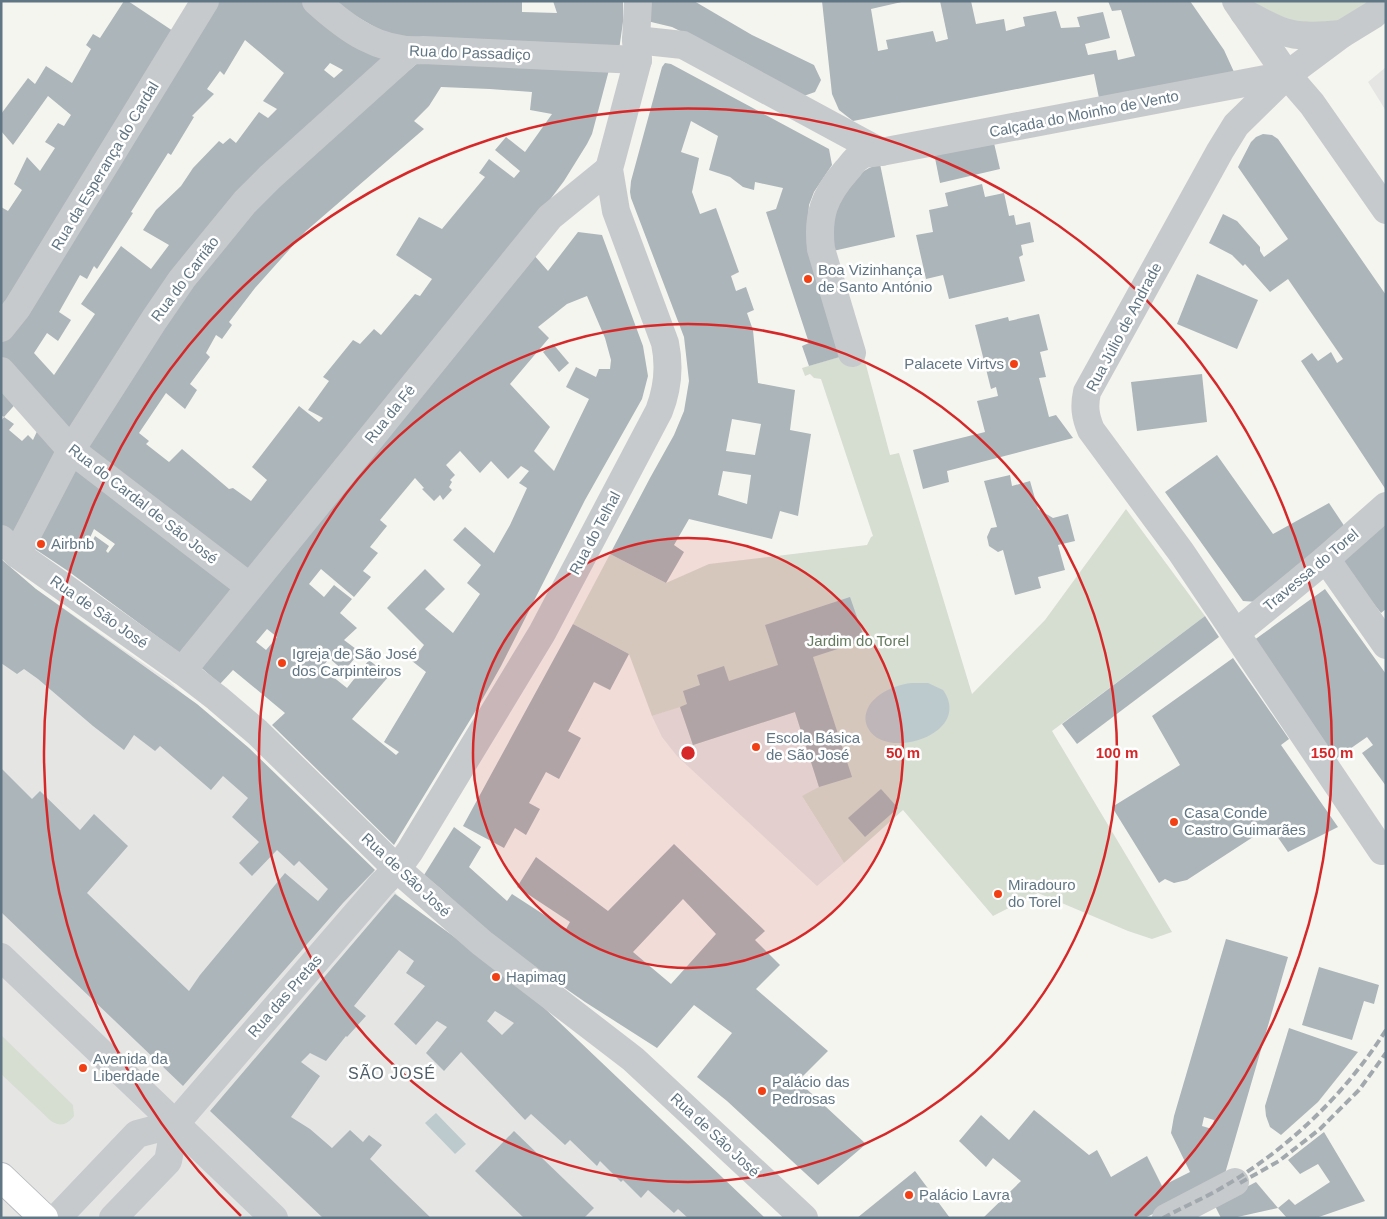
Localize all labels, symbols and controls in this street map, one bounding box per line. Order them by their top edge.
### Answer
street label: Rua do Passadiço [409,42,531,63]
street label: Rua da Esperança do Cardal [47,78,162,253]
street label: Calçada do Moinho de Vento [988,87,1180,140]
street label: Rua do Carrião [147,233,222,324]
street label: Rua Júlio de Andrade [1082,259,1165,394]
place label: Boa Vizinhança de Santo António [818,261,932,295]
marker: Boa Vizinhança de Santo António [802,273,814,285]
place label: Palacete Virtvs [904,355,1004,372]
marker: Palacete Virtvs [1008,358,1020,370]
street label: Rua da Fé [361,381,418,446]
street label: Rua do Cardal de São José [65,440,221,567]
street label: Rua do Telhal [566,488,624,577]
street label: Travessa do Torel [1260,525,1361,614]
place label: Airbnb [51,535,94,552]
marker: Airbnb [35,538,47,550]
street label: Rua de São José [47,572,151,652]
park label: Jardim do Torel [807,632,909,649]
place label: Igreja de São José dos Carpinteiros [292,645,417,679]
marker: Igreja de São José dos Carpinteiros [276,657,288,669]
place label: Escola Básica de São José [766,729,861,763]
marker: Escola Básica de São José [750,741,762,753]
centre of rings [679,744,697,762]
text: 50 m [886,744,920,761]
text: 100 m [1096,744,1138,761]
text: 150 m [1311,744,1353,761]
place label: Casa Conde Castro Guimarães [1184,804,1306,838]
marker: Casa Conde Castro Guimarães [1168,816,1180,828]
street label: Rua de São José [358,829,454,920]
place label: Miradouro do Torel [1008,876,1076,910]
marker: Miradouro do Torel [992,888,1004,900]
street label: Rua das Pretas [244,951,325,1040]
place label: Hapimag [506,968,566,985]
marker: Hapimag [490,971,502,983]
place label: Avenida da Liberdade [93,1050,168,1084]
marker: Avenida da Liberdade [77,1062,89,1074]
district label: SÃO JOSÉ [348,1063,436,1082]
place label: Palácio das Pedrosas [772,1073,850,1107]
marker: Palácio das Pedrosas [756,1085,768,1097]
street label: Rua de São José [667,1089,763,1180]
place label: Palácio Lavra [919,1186,1011,1203]
marker: Palácio Lavra [903,1189,915,1201]

